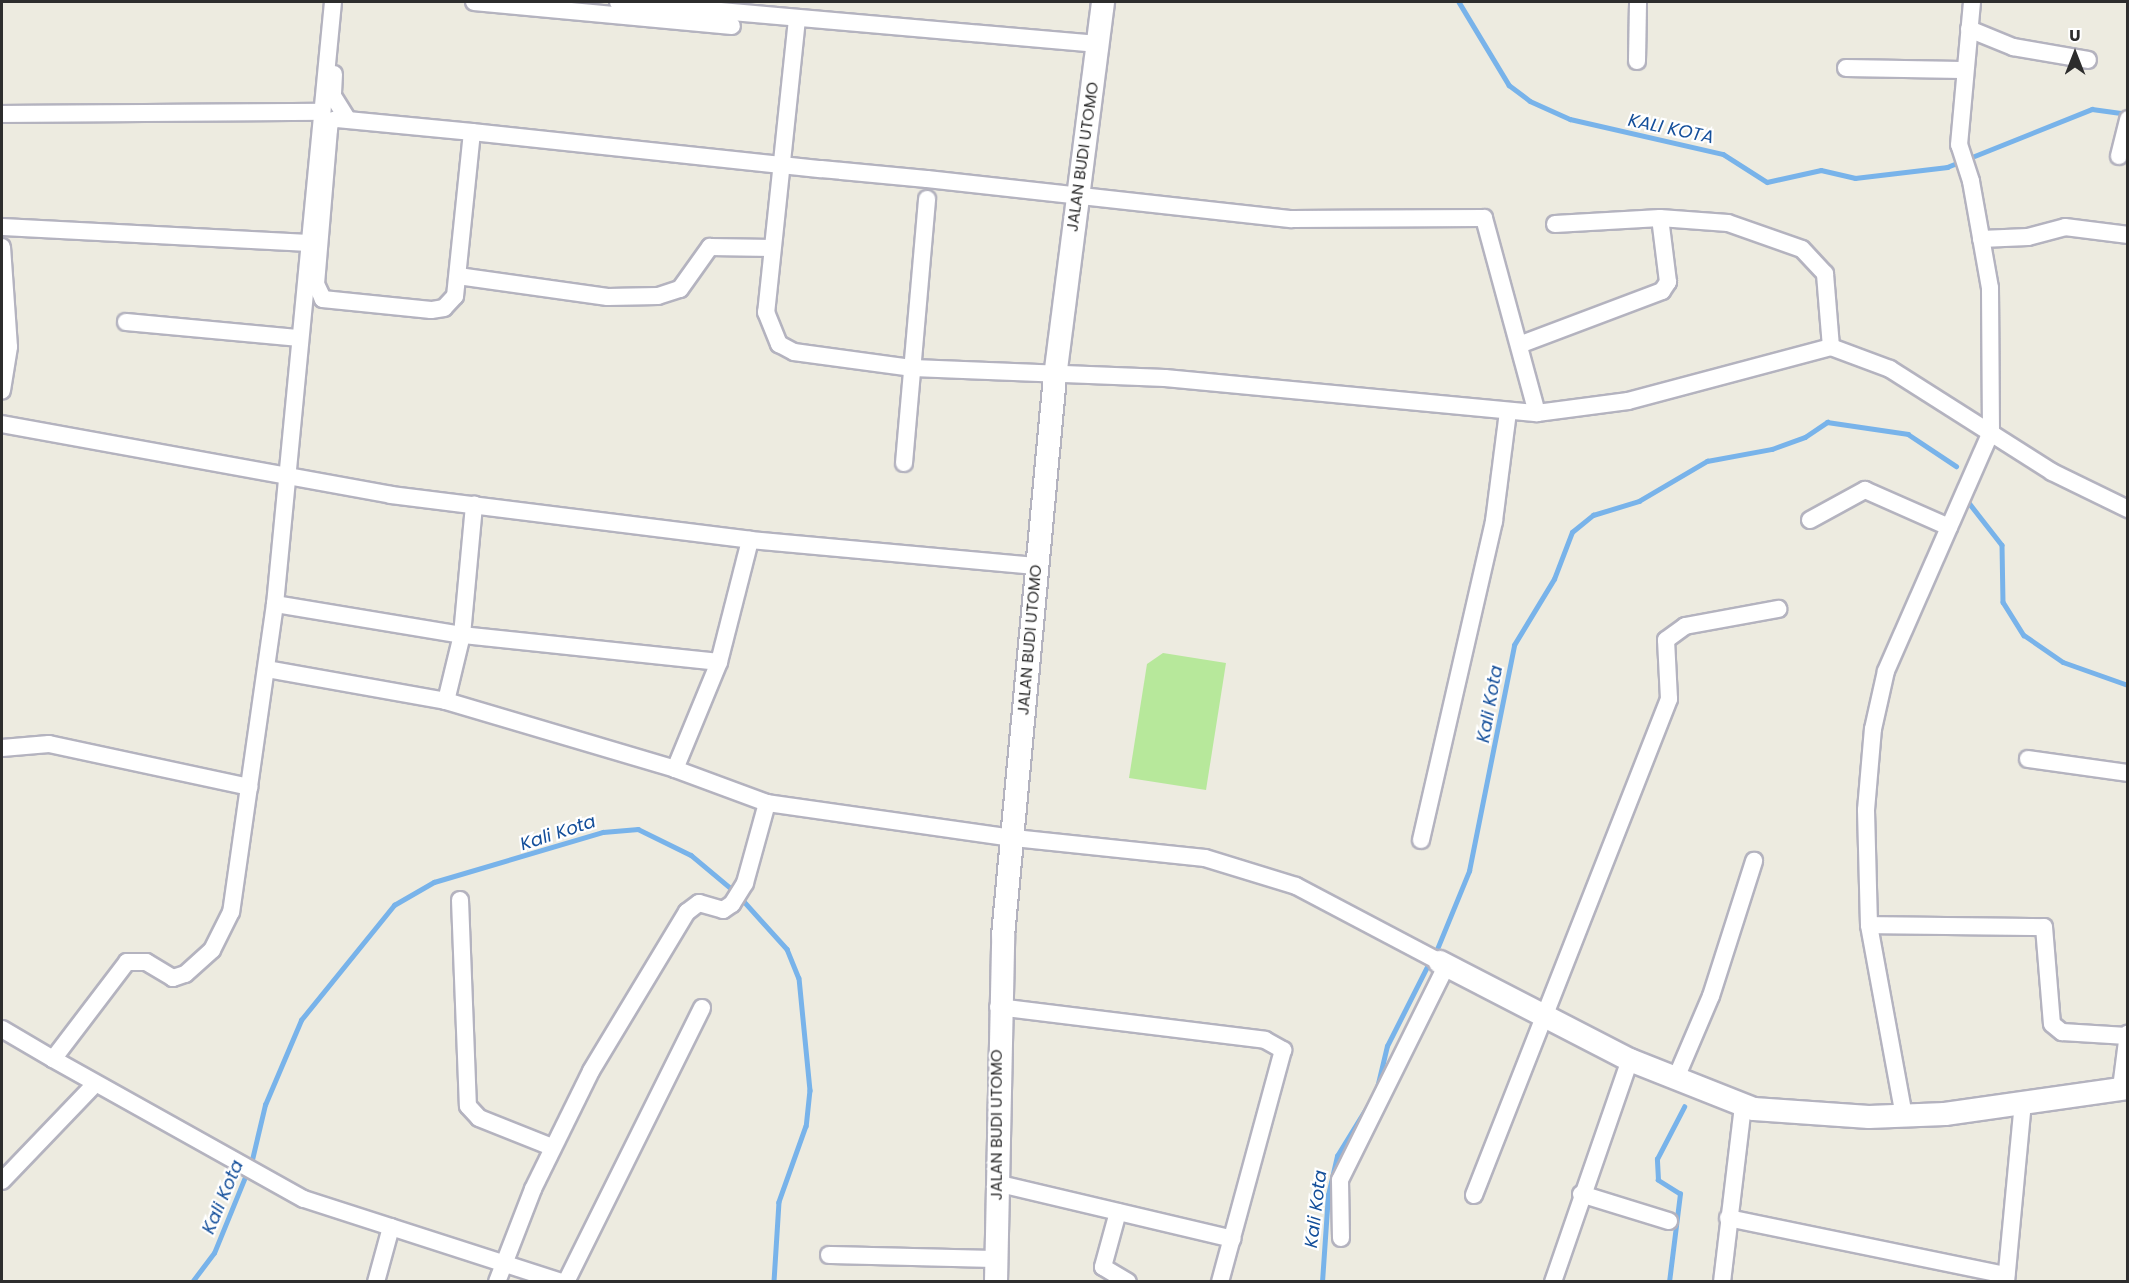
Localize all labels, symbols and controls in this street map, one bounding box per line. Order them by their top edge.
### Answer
north arrow [2045,24,2105,84]
text: U [2069,24,2081,47]
street label: JALAN BUDI UTOMO [1063,81,1103,233]
water label: KALI KOTA [1626,109,1716,149]
street label: JALAN BUDI UTOMO [1014,564,1046,716]
water label: Kali Kota [1473,664,1507,744]
water label: Kali Kota [517,811,599,855]
street label: JALAN BUDI UTOMO [987,1050,1007,1200]
water label: Kali Kota [198,1157,248,1237]
water label: Kali Kota [1301,1169,1331,1249]

